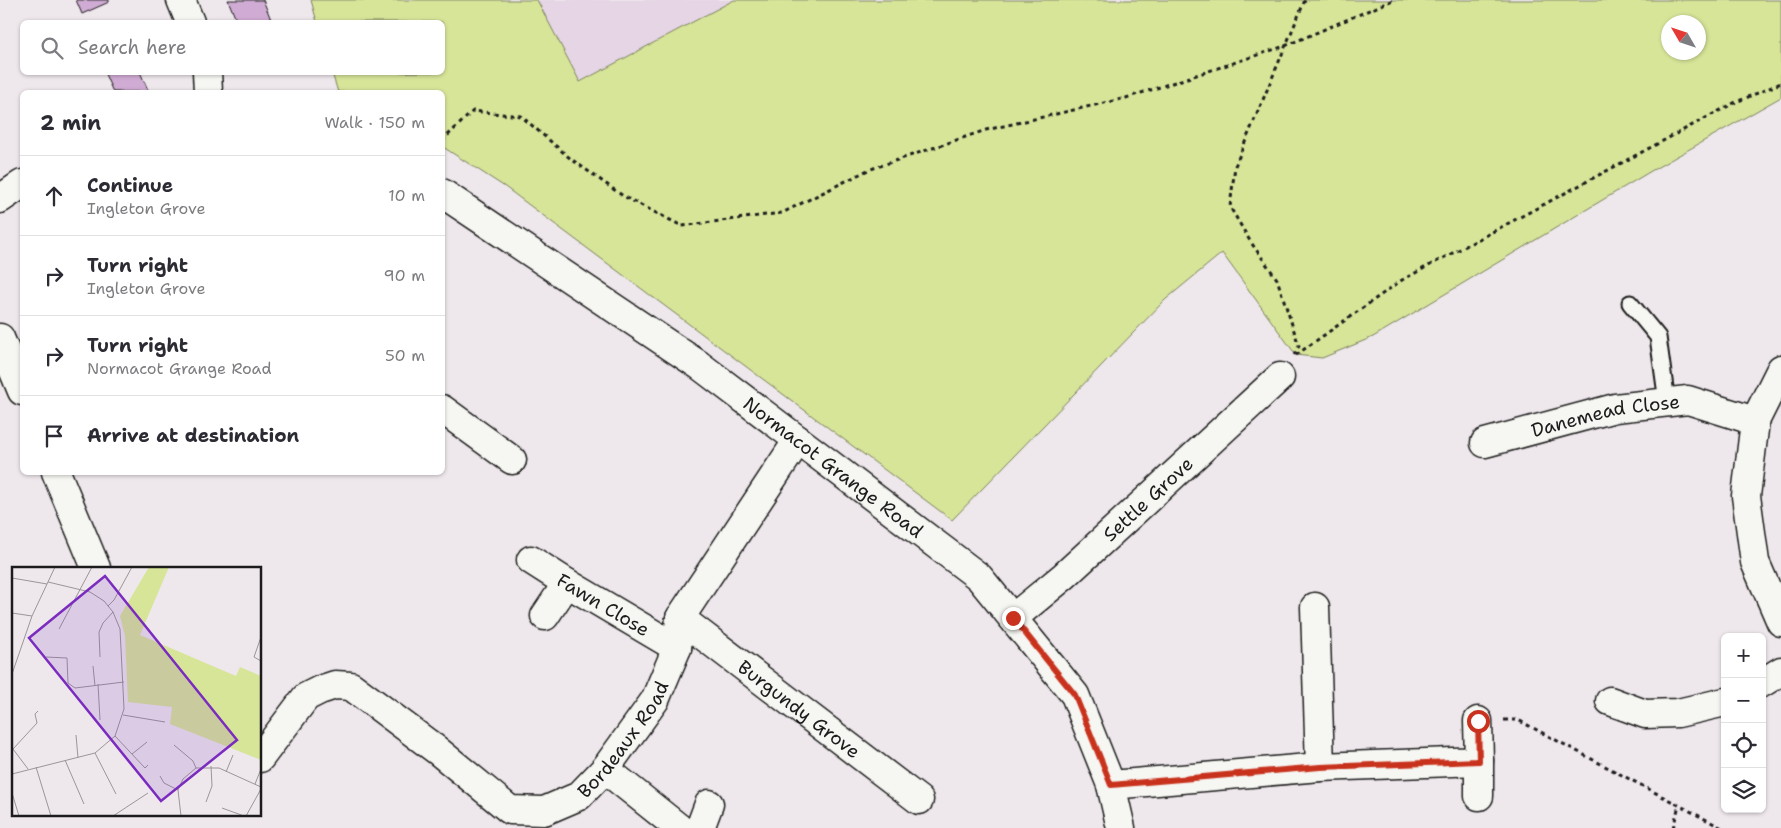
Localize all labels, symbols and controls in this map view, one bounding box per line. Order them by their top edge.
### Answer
north arrow [1661,15,1706,60]
search box [20,20,445,75]
icon: search [38,34,66,62]
text: Search here [78,35,187,60]
text: 2 min [40,109,101,137]
text: Walk · 150 m [324,112,425,133]
text: Continue [87,173,173,198]
icon: ahead [40,182,68,210]
text: 10 m [388,185,425,206]
text: Ingleton Grove [87,198,206,219]
text: Turn right [87,253,188,278]
icon: right [40,262,68,290]
text: 90 m [384,265,425,286]
text: Ingleton Grove [87,278,206,299]
text: Turn right [87,333,188,358]
icon: right [40,342,68,370]
text: 50 m [385,345,425,366]
text: Normacot Grange Road [87,358,272,379]
street label: Danemead Close [1528,388,1681,443]
street label: Normacot Grange Road [739,391,929,543]
icon: arrive [40,422,68,450]
text: Arrive at destination [87,423,299,448]
street label: Settle Grove [1097,451,1198,547]
inset map [12,567,261,816]
street label: Fawn Close [552,567,654,642]
route end [1002,607,1025,630]
map controls [1721,633,1766,813]
button: + [1721,633,1766,678]
street label: Burgundy Grove [733,654,866,764]
street label: Bordeaux Road [572,677,674,803]
button: − [1721,678,1766,723]
route start [1467,710,1490,733]
button: locate [1721,723,1766,768]
button: layers [1721,768,1766,813]

